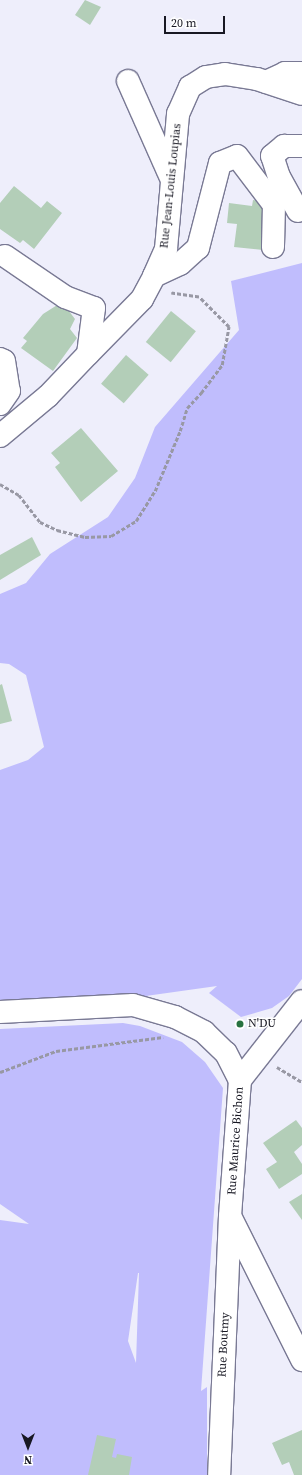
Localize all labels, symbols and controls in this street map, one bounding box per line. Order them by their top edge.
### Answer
scale bar [166,8,227,34]
text: 20 m [171,15,197,31]
street label: Rue Jean-Louis Loupias [157,123,185,249]
place label: N'DU [248,1017,276,1031]
marker: N'DU [235,1019,245,1029]
street label: Rue Maurice Bichon [225,1086,247,1196]
street label: Rue Boutmy [215,1312,233,1378]
north arrow [8,1427,48,1467]
text: N [24,1452,32,1467]

